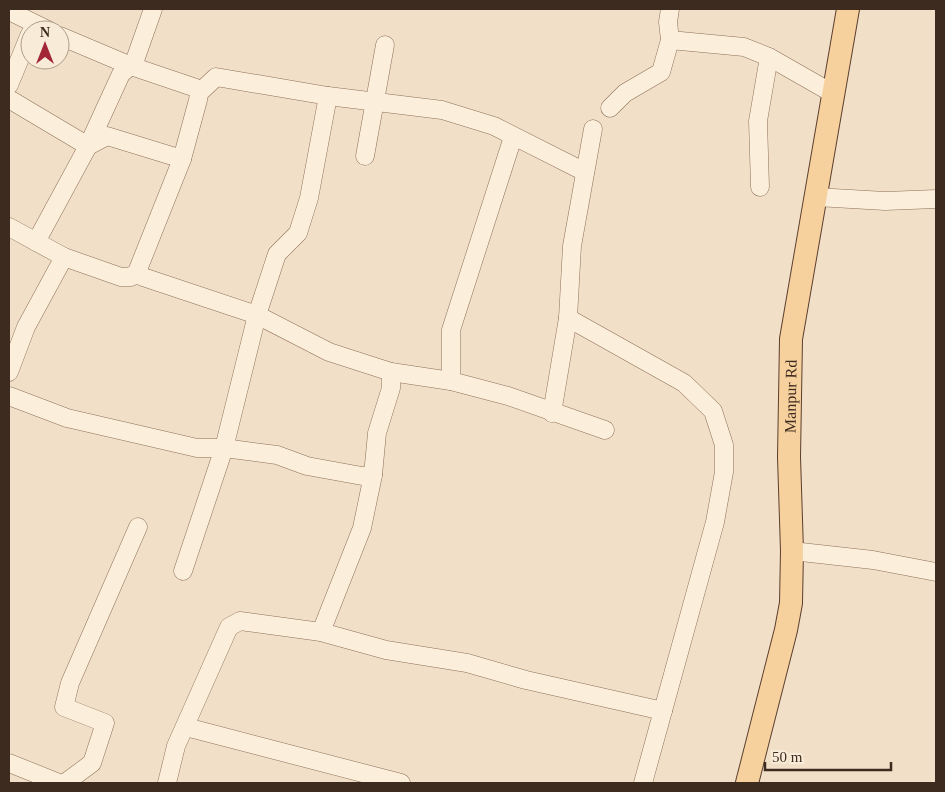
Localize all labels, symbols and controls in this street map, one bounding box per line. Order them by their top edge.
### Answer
north arrow [20,20,70,70]
text: N [40,25,50,40]
street label: Manpur Rd [781,360,800,433]
scale bar [765,740,891,772]
text: 50 m [772,749,803,765]

